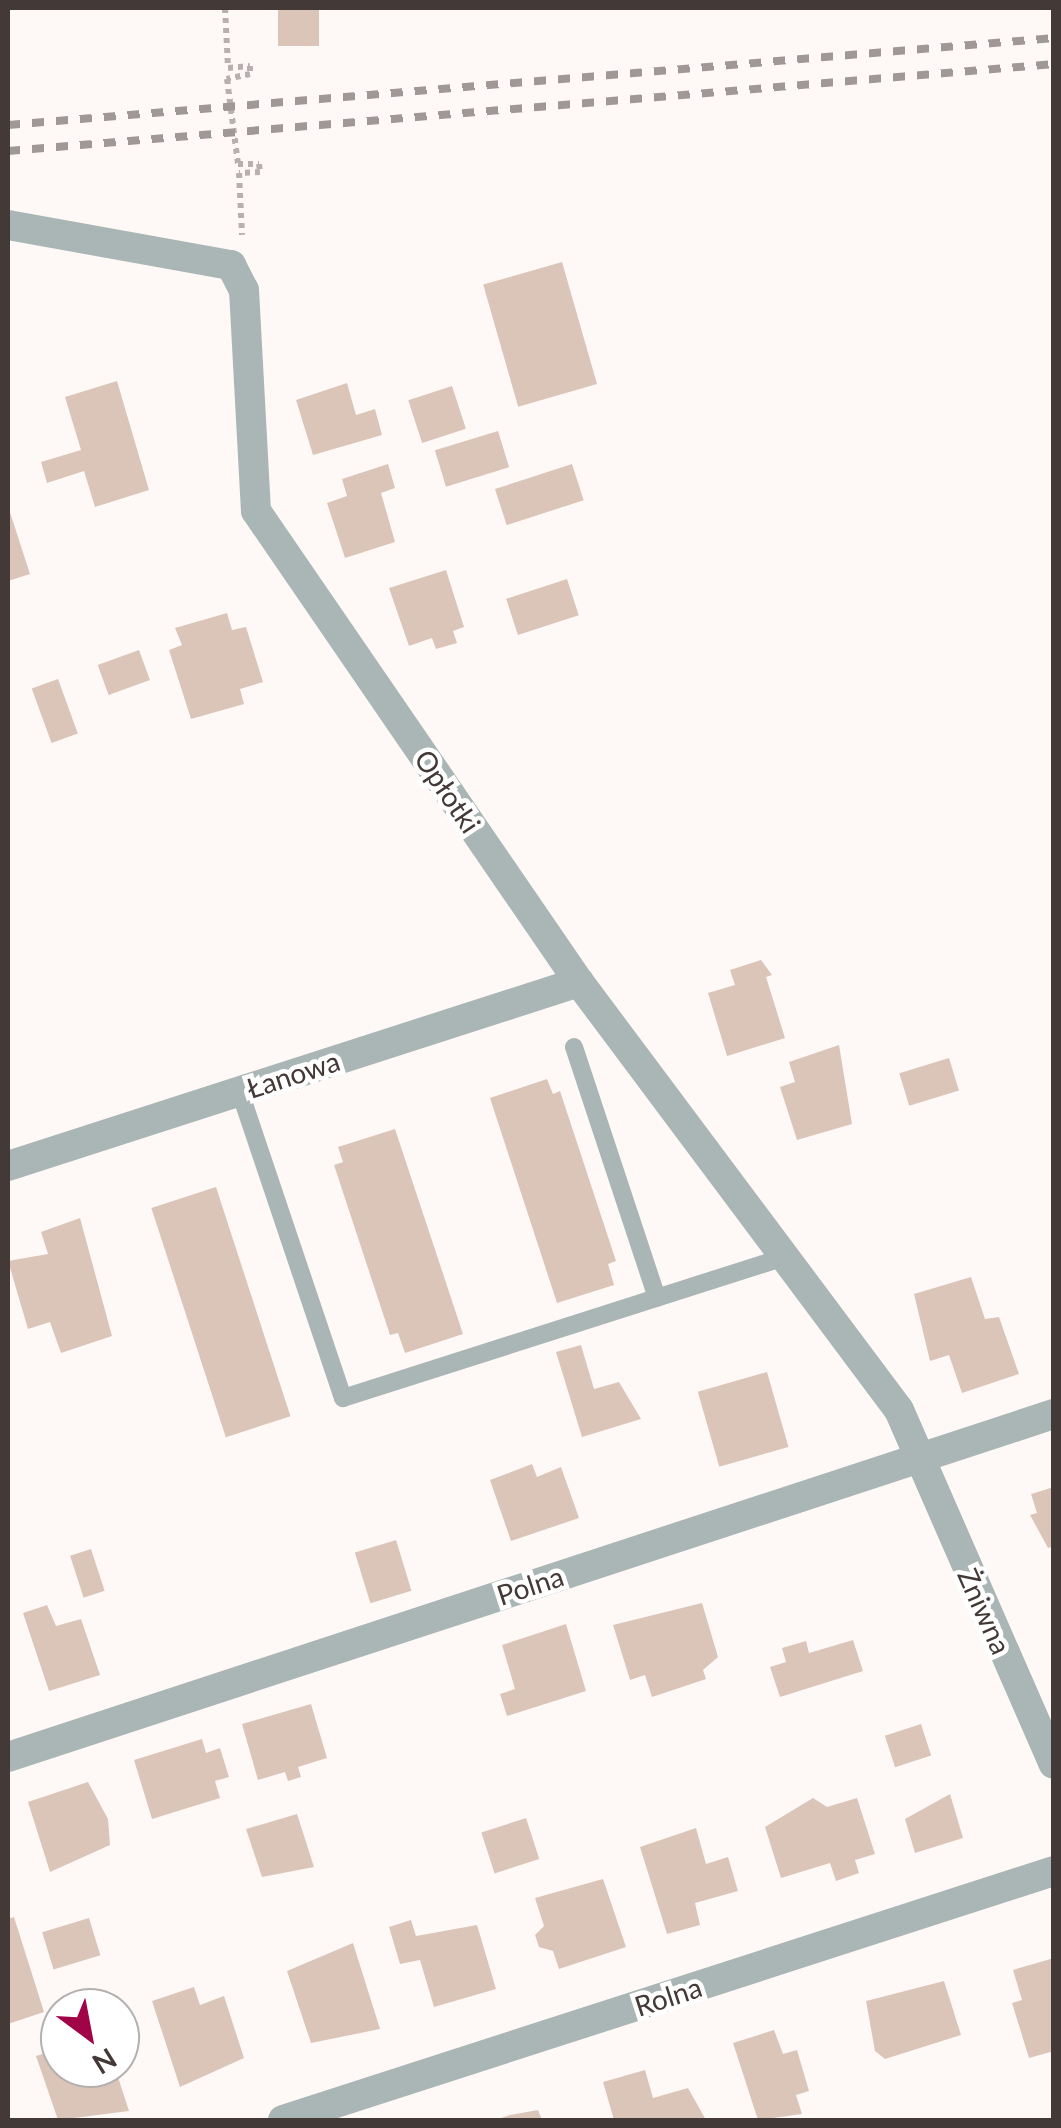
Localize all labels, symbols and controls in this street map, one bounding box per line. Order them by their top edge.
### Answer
street label: Opłotki [408,743,488,839]
street label: Łanowa [242,1043,344,1105]
street label: Polna [492,1559,568,1611]
street label: Żniwna [951,1563,1019,1659]
street label: Rolna [630,1969,706,2023]
north arrow [40,1988,140,2088]
text: N [87,2042,123,2082]

